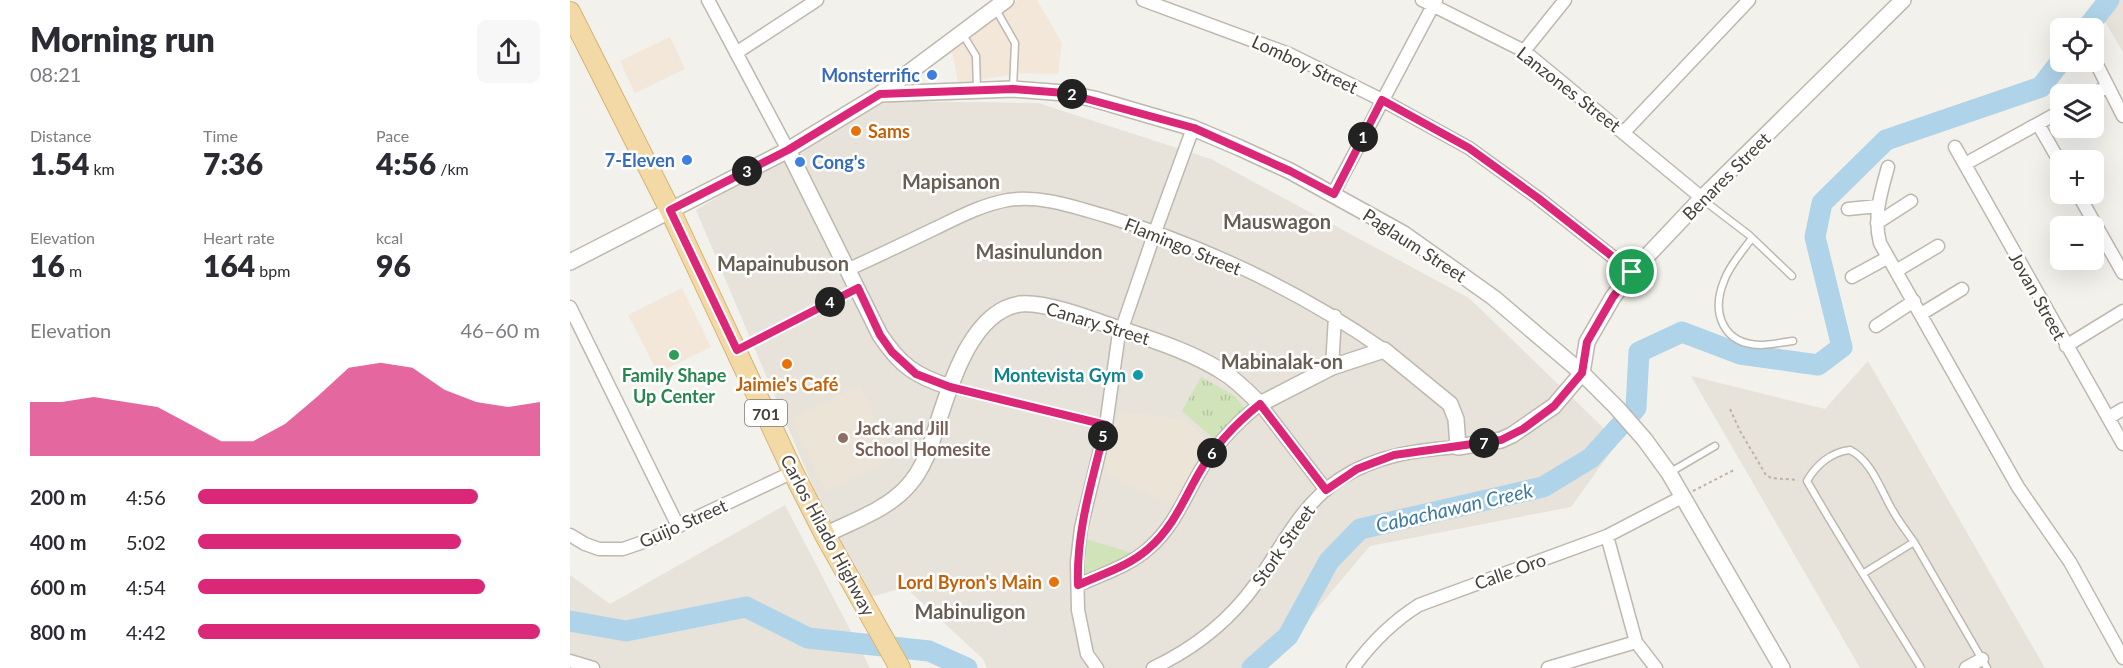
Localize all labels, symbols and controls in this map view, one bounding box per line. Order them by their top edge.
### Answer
map controls [2050,18,2104,270]
button: locate [2050,18,2104,72]
text: Morning run [30,19,215,59]
button: share [477,20,540,83]
street label: Lomboy Street [1248,30,1362,98]
street label: Lanzones Street [1513,42,1626,137]
text: 08:21 [30,62,81,86]
place label: Monsterrific [821,64,920,86]
marker: Monsterrific [925,68,939,82]
pin: 2 [1057,79,1087,109]
text: 2 [1067,84,1077,103]
button: layers [2050,84,2104,138]
place label: Sams [868,120,910,142]
pin: 1 [1348,122,1378,152]
marker: Sams [849,124,863,138]
text: Distance [30,126,91,145]
text: Time [203,126,238,145]
text: Pace [376,126,409,145]
text: 1 [1358,127,1368,146]
street label: Benares Street [1677,127,1775,225]
text: 1.54 [30,145,89,181]
text: 7:36 [203,145,263,181]
text: 4:56 [376,145,436,181]
place label: 7-Eleven [605,149,675,171]
button: + [2050,150,2104,204]
place label: Cong's [812,151,865,173]
marker: 7-Eleven [680,153,694,167]
marker: Cong's [793,155,807,169]
pin: 3 [732,156,762,186]
text: km [89,159,115,178]
text: /km [436,159,469,178]
text: 3 [742,161,752,180]
district label: Mapisanon [902,169,1000,193]
street label: Paglaum Street [1359,203,1471,287]
district label: Mauswagon [1223,209,1331,233]
street label: Flamingo Street [1121,213,1245,280]
button: − [2050,216,2104,270]
text: Elevation [30,228,95,247]
text: Heart rate [203,228,275,247]
text: kcal [376,228,403,247]
district label: Masinulundon [976,239,1102,263]
pin [1606,246,1657,297]
text: 16 [30,247,65,283]
text: 164 [203,247,255,283]
text: 96 [376,247,411,283]
street label: Jovan Street [2005,248,2071,344]
district label: Mapainubuson [717,251,849,275]
icon: arrive [1615,255,1648,288]
text: m [65,261,82,280]
text: bpm [255,261,290,280]
pin: 4 [815,287,845,317]
text: 4 [825,292,835,311]
street label: Canary Street [1043,297,1153,349]
text: Elevation [30,318,111,342]
text: 46–60 m [460,318,540,342]
marker: Family Shape Up Center [667,348,681,362]
district label: Mabinalak-on [1221,349,1343,373]
marker: Jaimie's Café [780,357,794,371]
place label: Family Shape Up Center [622,364,727,407]
place label: Montevista Gym [993,364,1126,386]
marker: Montevista Gym [1131,368,1145,382]
place label: Jaimie's Café [736,373,839,395]
road number: 701 [745,400,787,426]
place label: Jack and Jill School Homesite [855,417,991,460]
pin: 5 [1088,421,1118,451]
text: 5 [1098,426,1108,445]
pin: 7 [1469,428,1499,458]
marker: Jack and Jill School Homesite [836,431,850,445]
text: 7 [1479,433,1489,452]
pin: 6 [1197,438,1227,468]
text: 6 [1207,443,1217,462]
street label: Carlos Hilado Highway [776,450,880,620]
water label: Cabachawan Creek [1373,477,1535,537]
text: 200 m [30,485,86,509]
text: 4:56 [126,485,166,509]
street label: Guijo Street [636,494,731,552]
street label: Stork Street [1247,500,1319,590]
text: 400 m [30,530,86,554]
text: 5:02 [126,530,166,554]
street label: Calle Oro [1471,548,1549,594]
place label: Lord Byron's Main [897,571,1042,593]
text: 600 m [30,575,86,599]
text: 4:54 [126,575,166,599]
marker: Lord Byron's Main [1047,575,1061,589]
district label: Mabinuligon [915,599,1025,623]
text: 800 m [30,620,86,644]
text: 4:42 [126,620,166,644]

